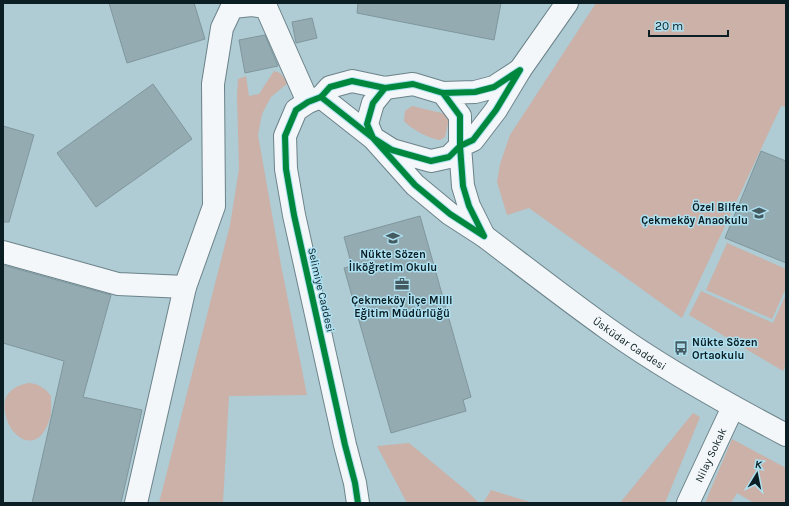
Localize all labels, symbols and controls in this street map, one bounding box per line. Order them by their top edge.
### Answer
scale bar [649,12,728,38]
text: 20 m [655,19,683,33]
place label: Özel Bilfen Çekmeköy Anaokulu [641,200,748,227]
school or university icon: Özel Bilfen Çekmeköy Anaokulu [751,205,767,221]
school or university icon: Nükte Sözen İlköğretim Okulu [385,230,401,246]
street label: Selimiye Caddesi [305,247,337,333]
place label: Nükte Sözen İlköğretim Okulu [349,248,437,274]
office icon: Çekmeköy İlçe Milli Eğitim Müdürlüğü [394,276,410,292]
place label: Çekmeköy İlçe Milli Eğitim Müdürlüğü [351,293,453,320]
street label: Üsküdar Caddesi [591,313,669,373]
place label: Nükte Sözen Ortaokulu [692,336,758,362]
bus stop icon: Nükte Sözen Ortaokulu [673,340,689,356]
street label: Nilay Sokak [692,426,729,484]
north arrow [737,454,777,494]
text: K [754,458,764,472]

